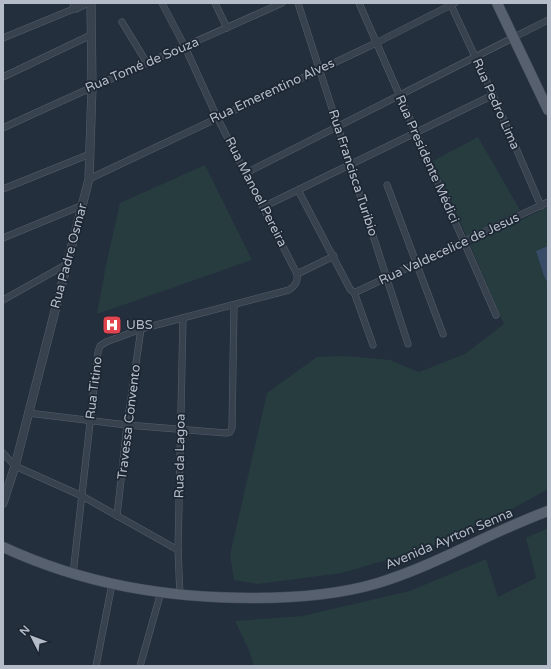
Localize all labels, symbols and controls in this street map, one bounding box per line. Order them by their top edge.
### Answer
street label: Rua Tomé de Souza [83,34,201,96]
street label: Rua Emerentino Alves [207,55,337,127]
street label: Rua Pedro Lima [469,56,523,152]
street label: Rua Presidente Médici [392,93,462,225]
street label: Rua Francisca Turibio [325,108,381,238]
street label: Rua Manoel Pereira [221,134,291,250]
street label: Rua Padre Osmar [47,202,91,310]
street label: Rua Valdecelice de Jesus [376,209,522,289]
hospital icon: UBS [101,314,123,336]
place label: UBS [126,317,153,333]
street label: Rua Titino [82,356,106,420]
street label: Travessa Convento [114,363,144,480]
street label: Rua da Lagoa [171,413,189,499]
street label: Avenida Ayrton Senna [383,505,515,573]
north arrow [12,617,52,657]
text: N [17,623,33,638]

